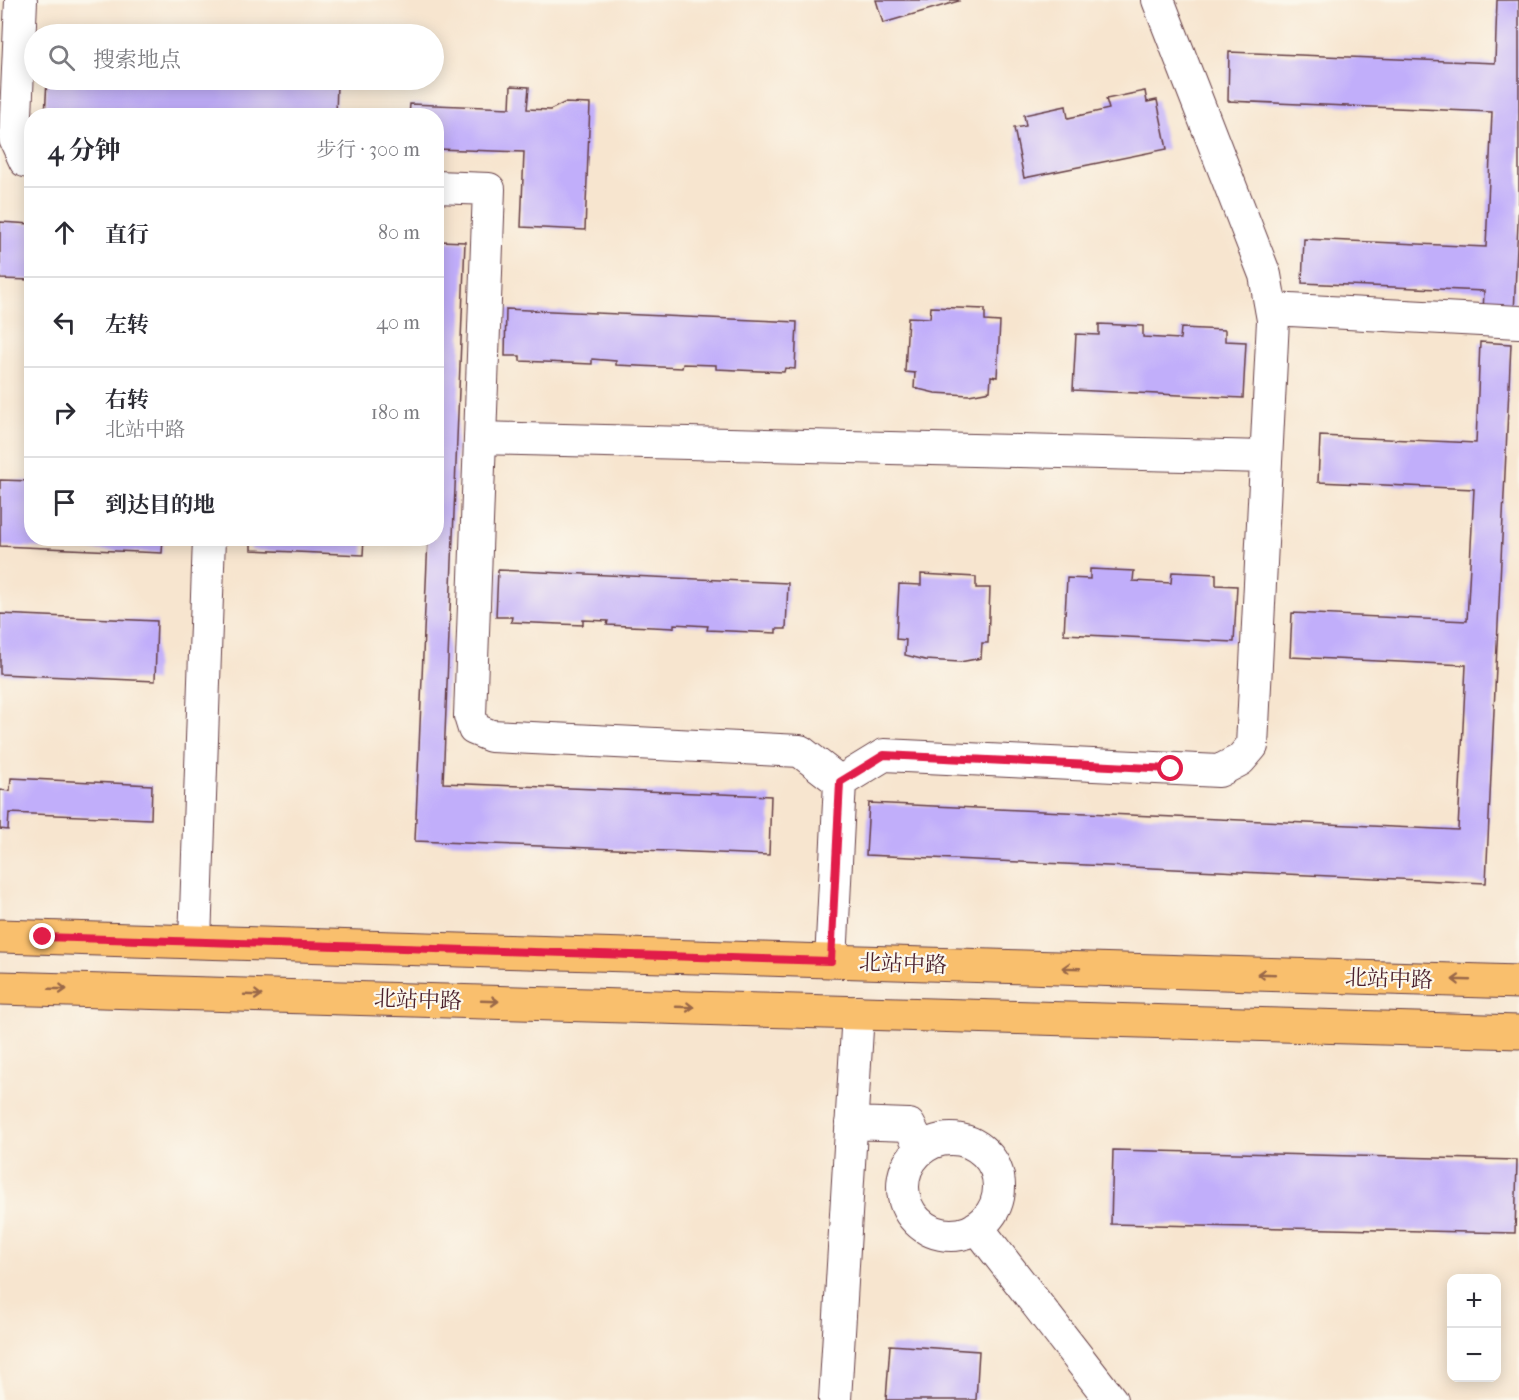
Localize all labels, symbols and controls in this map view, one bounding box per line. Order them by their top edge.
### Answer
search box [24,24,444,90]
icon: search [45,41,78,74]
text: 搜索地点 [93,47,181,73]
text: 4 分钟 [48,135,121,166]
text: 步行 · 300 m [316,138,420,161]
icon: ahead [48,216,81,249]
text: 80 m [378,221,420,244]
text: 直行 [105,222,149,248]
icon: left [48,306,81,339]
text: 40 m [376,311,420,334]
text: 左转 [105,312,149,338]
text: 右转 [105,387,149,413]
icon: right [48,396,81,429]
text: 180 m [371,401,420,424]
text: 北站中路 [105,418,185,441]
icon: arrive [48,486,81,519]
text: 到达目的地 [105,492,215,518]
route start [1157,755,1183,781]
route end [29,923,55,949]
street label: 北站中路 [859,949,947,979]
one-way arrow [1061,962,1081,973]
street label: 北站中路 [1345,964,1433,994]
one-way arrow [1256,968,1276,979]
one-way arrow [1451,974,1471,986]
one-way arrow [48,983,68,995]
street label: 北站中路 [374,985,462,1015]
one-way arrow [243,989,263,1000]
one-way arrow [480,996,500,1007]
one-way arrow [675,1001,695,1012]
map controls [1447,1274,1501,1382]
button: + [1447,1274,1501,1328]
button: − [1447,1328,1501,1382]

